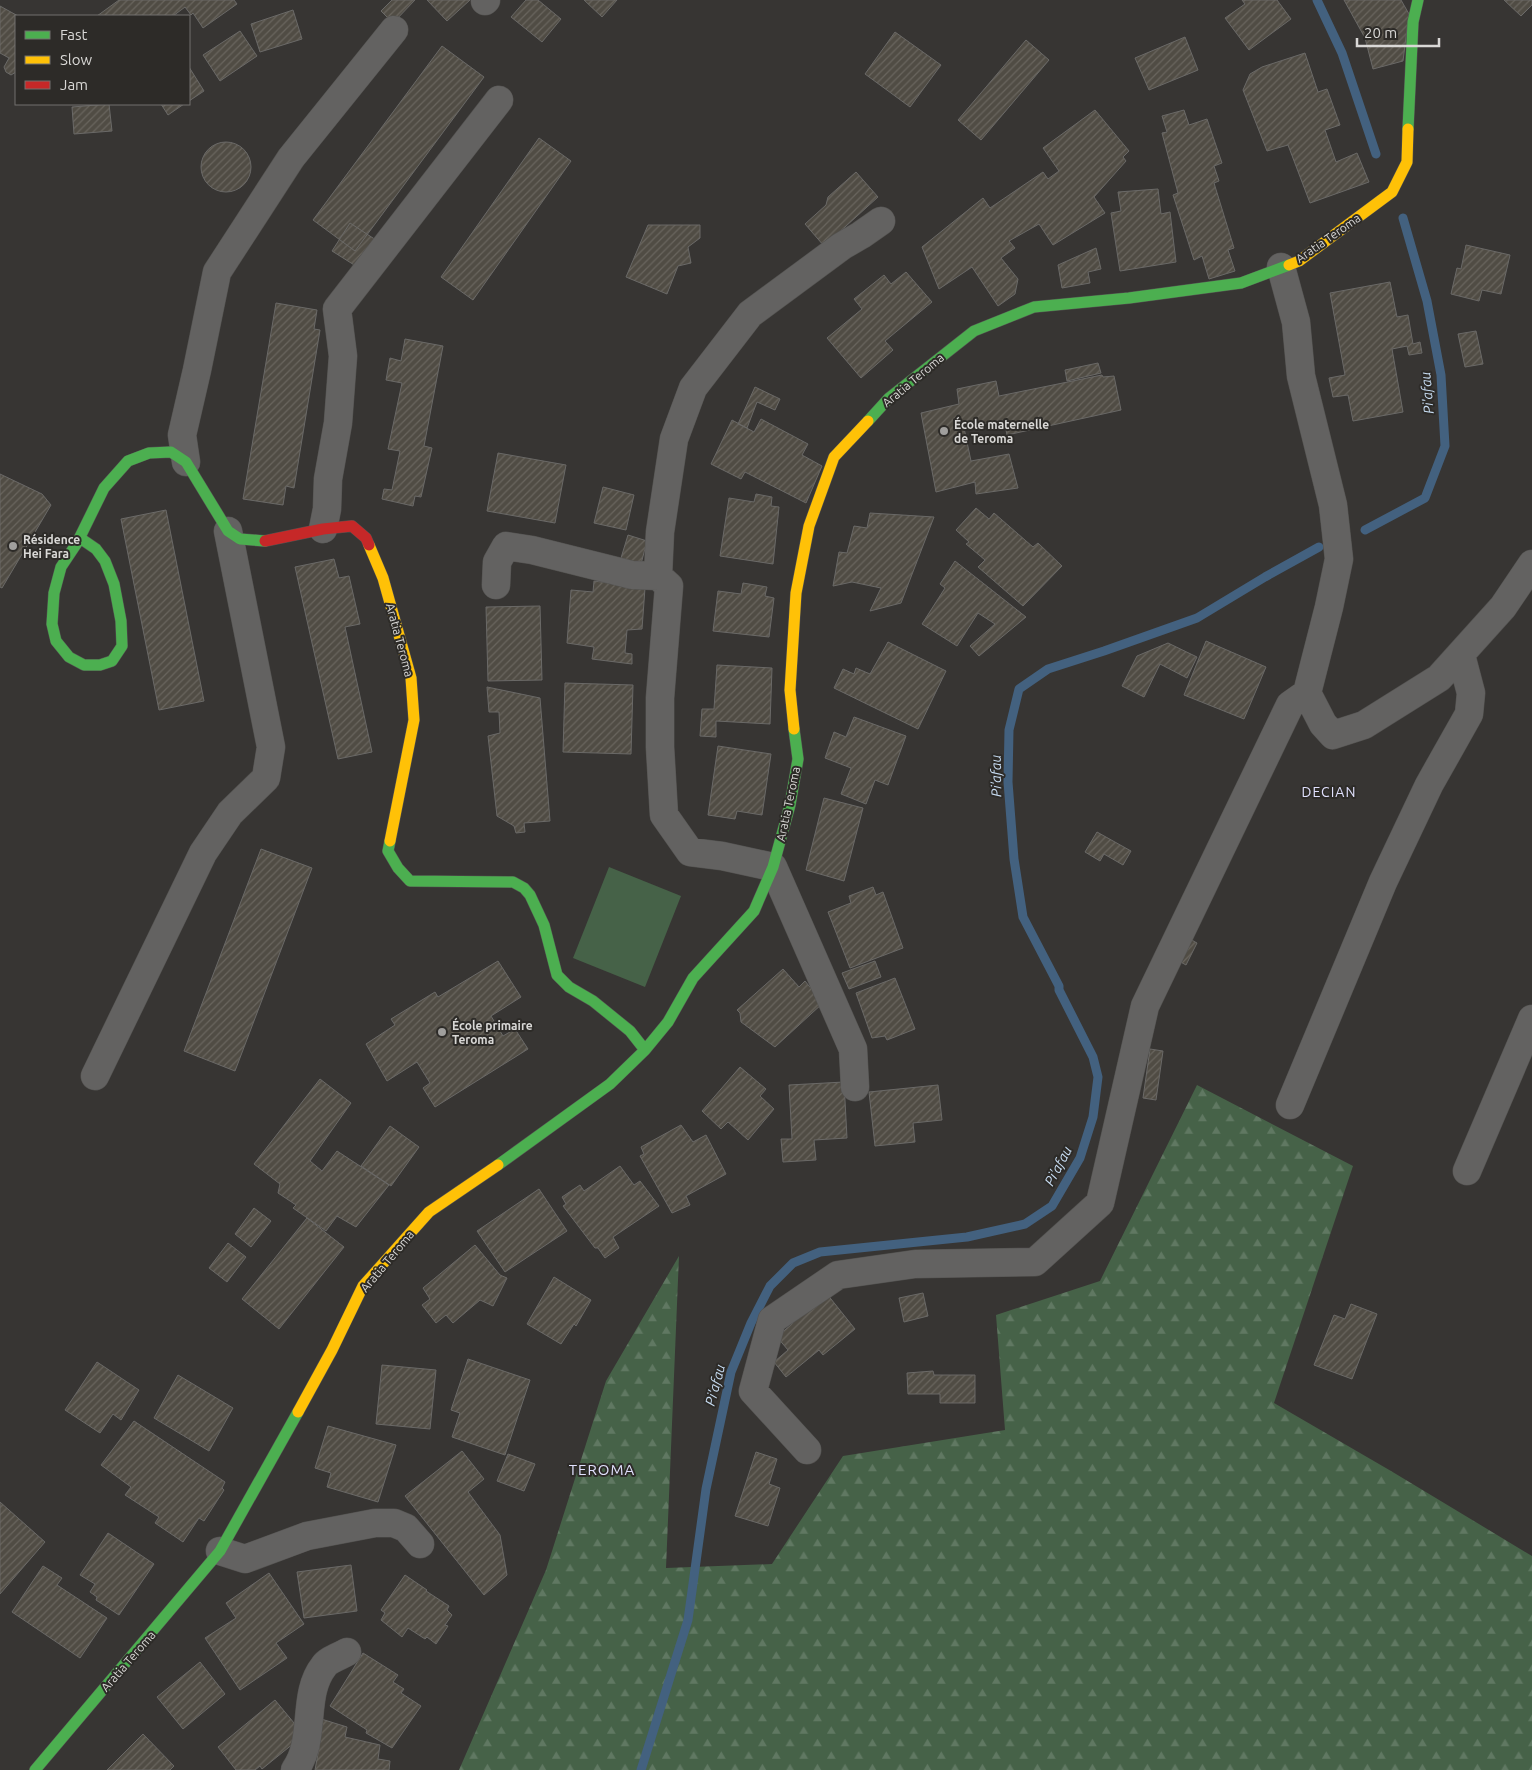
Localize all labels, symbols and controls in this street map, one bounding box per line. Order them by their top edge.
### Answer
legend [15,15,190,105]
scale bar [1357,15,1440,47]
text: 20 m [1364,24,1397,41]
text: Fast [60,26,88,43]
text: Slow [60,51,93,68]
text: Jam [60,76,88,93]
street label: Aratia Teroma [1293,211,1363,265]
street label: Aratia Teroma [880,351,946,409]
water label: Pi'afau [1417,371,1437,415]
place label: École maternelle de Teroma [954,416,1049,445]
marker: École maternelle de Teroma [938,425,950,437]
place label: Résidence Hei Fara [23,533,80,560]
marker: Résidence Hei Fara [7,540,19,552]
street label: Aratia Teroma [384,602,416,678]
water label: Pi'afau [988,754,1004,797]
street label: Aratia Teroma [774,766,802,842]
district label: DECIAN [1302,784,1356,800]
place label: École primaire Teroma [452,1017,533,1046]
marker: École primaire Teroma [436,1026,448,1038]
water label: Pi'afau [1041,1143,1075,1188]
street label: Aratia Teroma [358,1228,416,1294]
water label: Pi'afau [702,1362,728,1407]
district label: TEROMA [569,1461,635,1478]
street label: Aratia Teroma [98,1628,158,1694]

